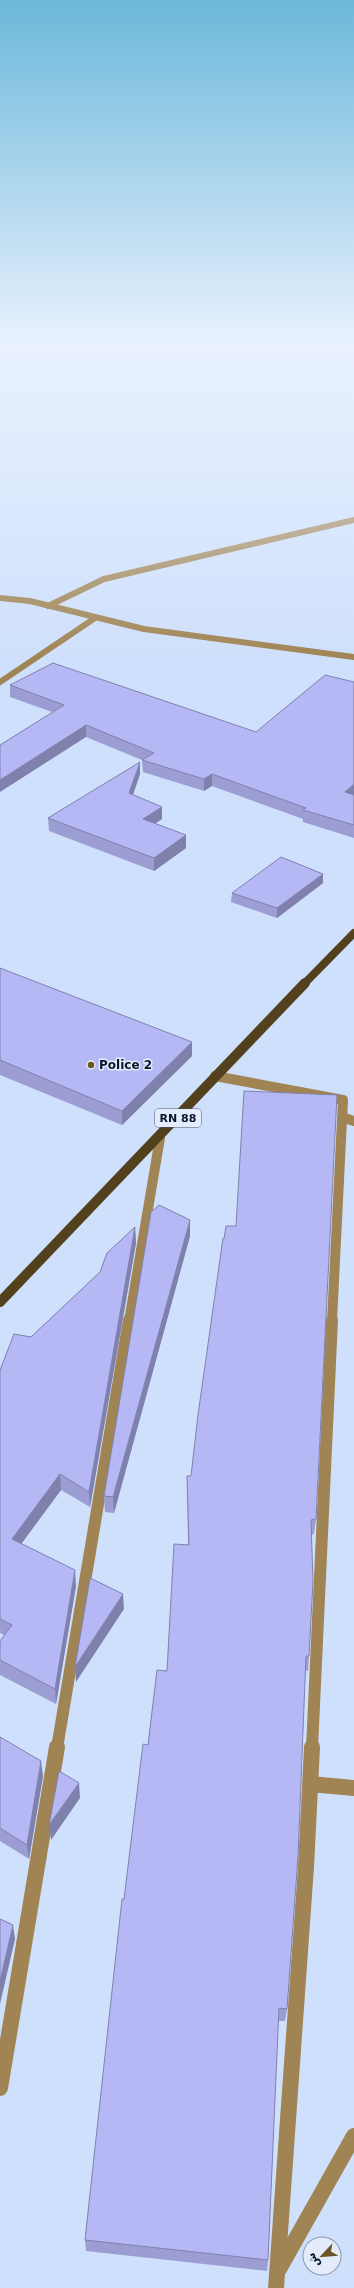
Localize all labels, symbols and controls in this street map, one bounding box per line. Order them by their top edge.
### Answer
place label: Police 2 [99,1058,152,1072]
marker: Police 2 [86,1060,96,1070]
road number: RN 88 [155,1109,201,1127]
north arrow [302,2236,342,2276]
text: ش [304,2250,323,2270]

